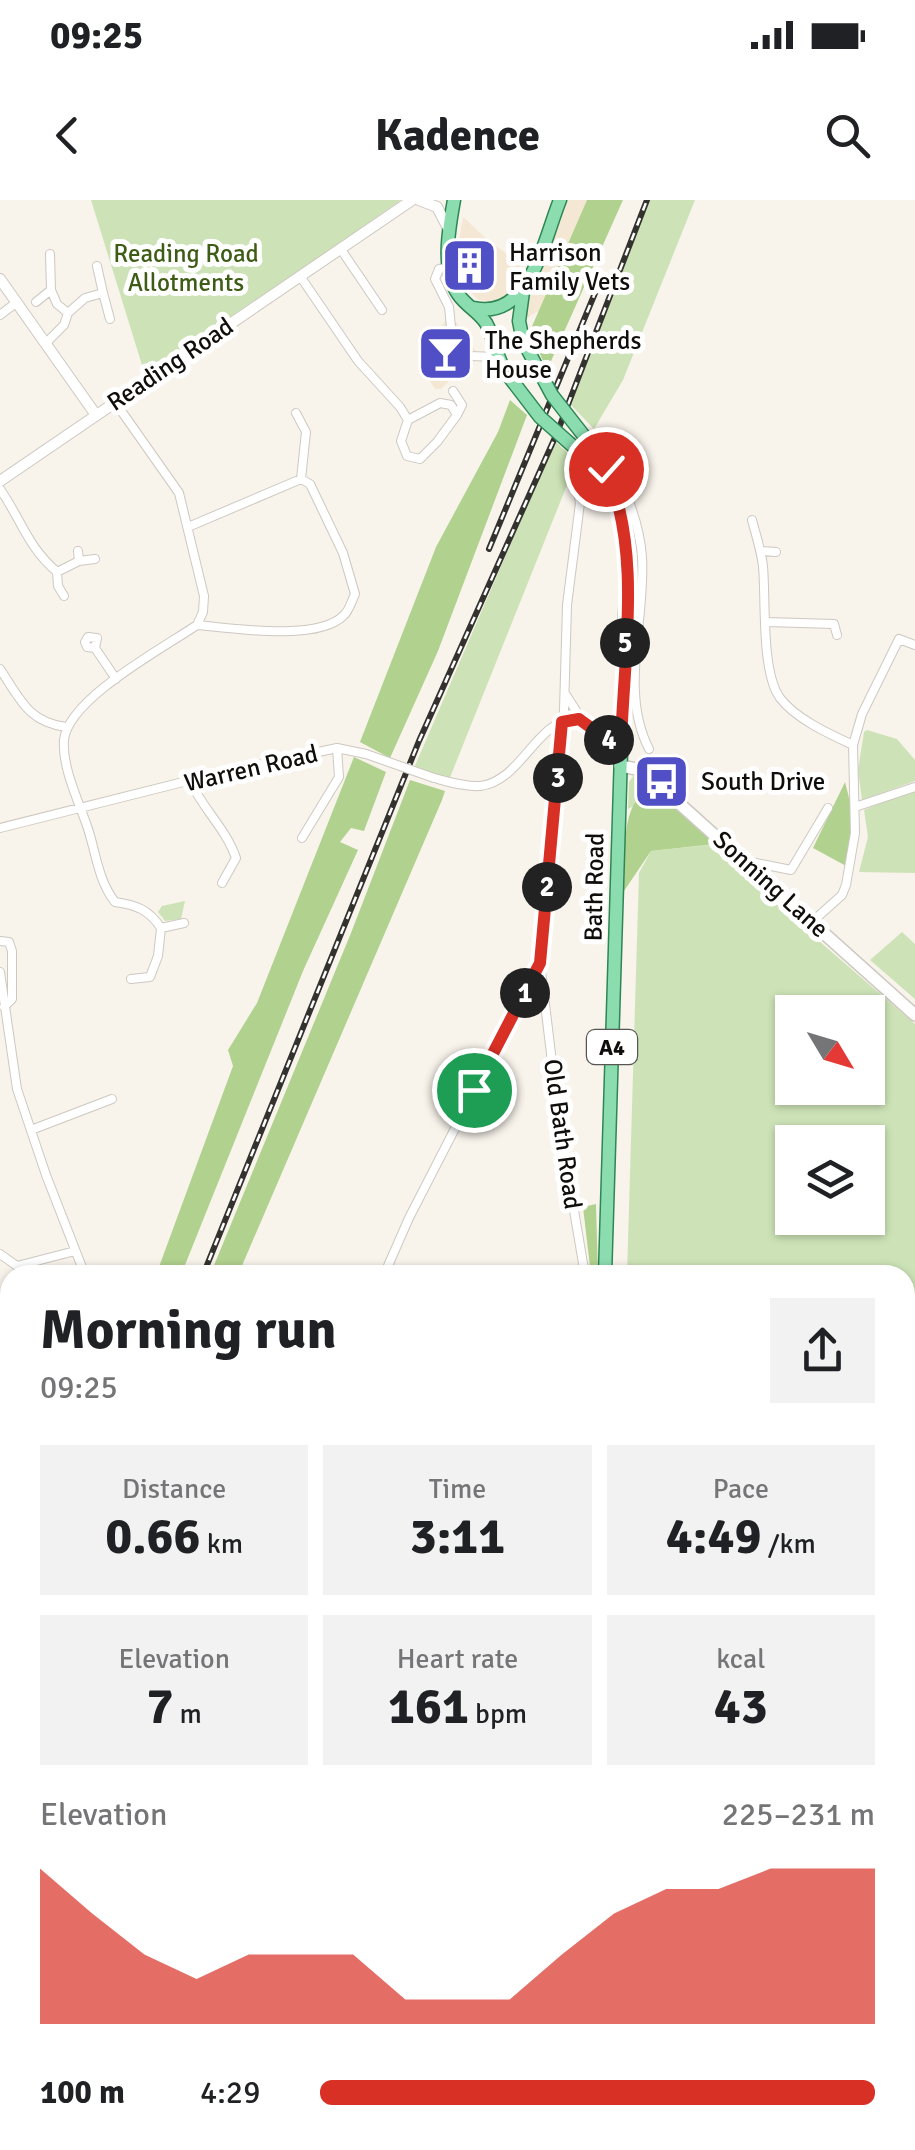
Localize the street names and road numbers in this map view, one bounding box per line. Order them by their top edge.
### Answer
street label: Reading Road [101,310,239,418]
street label: Warren Road [181,738,321,798]
street label: Sonning Lane [707,824,835,944]
street label: Bath Road [578,832,610,942]
road number: A4 [587,1030,637,1064]
street label: Old Bath Road [537,1057,589,1211]

